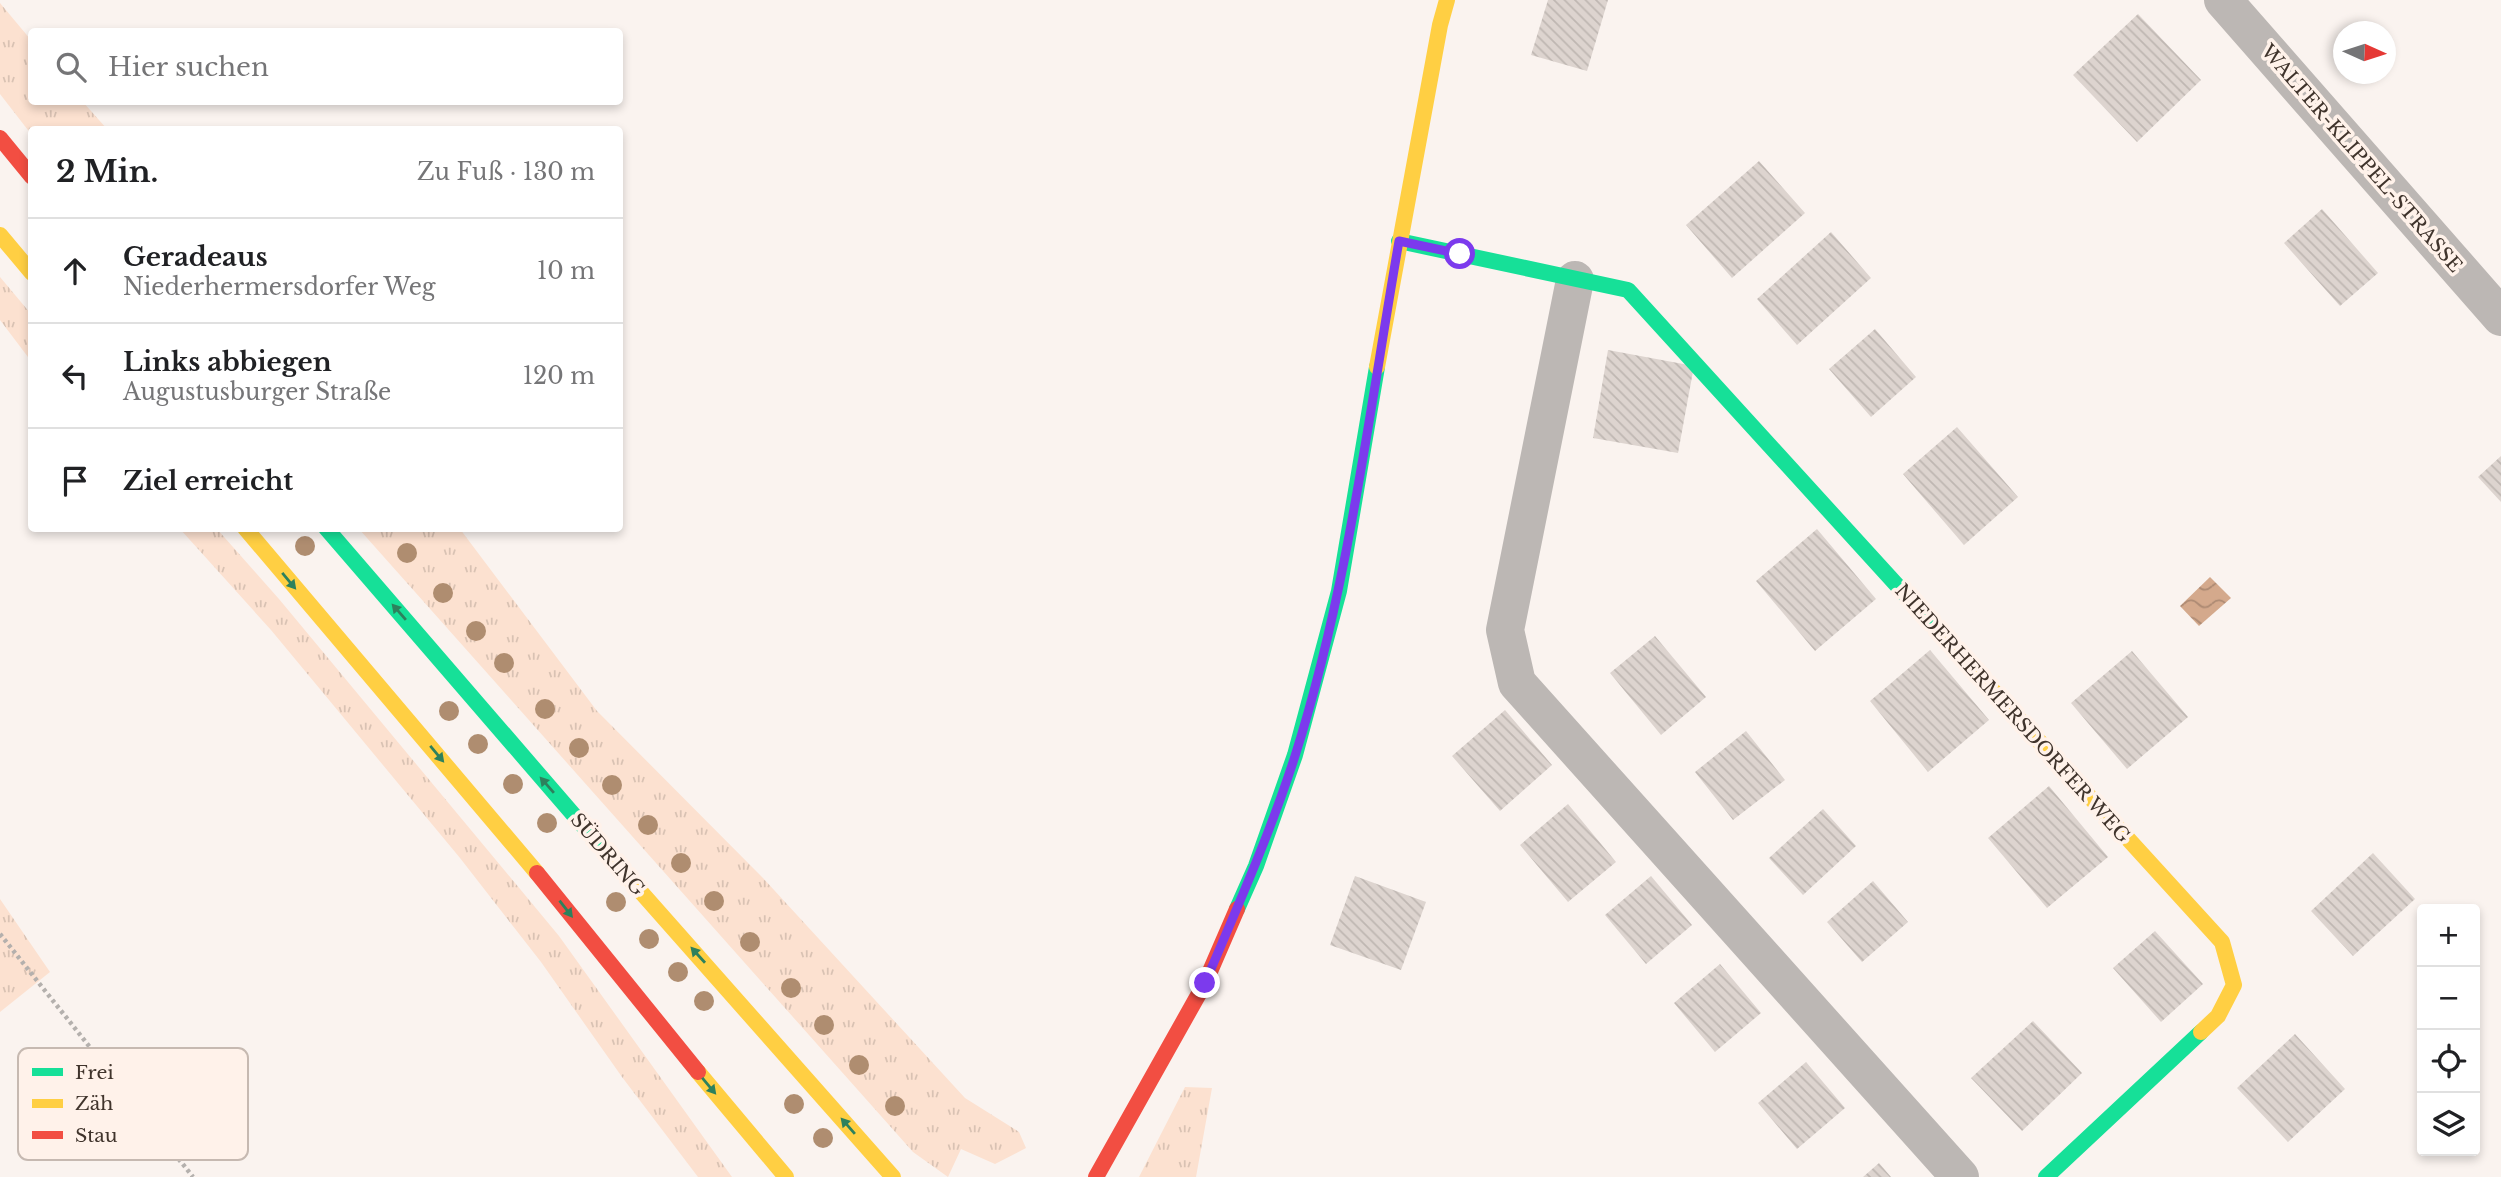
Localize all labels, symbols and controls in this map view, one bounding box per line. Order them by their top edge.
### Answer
north arrow [2333,21,2396,84]
search box [28,28,623,105]
street label: WALTER-KLIPPEL-STRASSE [2256,39,2467,277]
icon: search [52,48,90,86]
text: Hier suchen [108,51,269,83]
text: 2 Min. [56,153,158,190]
text: Zu Fuß · 130 m [417,158,595,186]
route start [1444,238,1475,269]
text: Geradeaus [123,241,268,273]
icon: ahead [56,252,94,290]
text: 10 m [537,257,595,285]
text: Niederhermersdorfer Weg [123,273,436,301]
text: Links abbiegen [123,346,332,378]
icon: left [56,357,94,395]
text: 120 m [523,362,595,390]
text: Augustusburger Straße [123,378,391,406]
icon: arrive [56,462,94,500]
text: Ziel erreicht [123,465,293,497]
one-way arrow [281,572,296,589]
street label: NIEDERHERMERSDORFER WEG [1890,579,2135,848]
one-way arrow [392,604,407,621]
one-way arrow [429,745,445,763]
one-way arrow [540,776,555,793]
street label: SÜDRING [566,808,650,901]
one-way arrow [558,900,573,918]
map controls [2417,904,2480,1156]
button: + [2417,904,2480,967]
one-way arrow [690,946,706,964]
route end [1189,967,1220,998]
button: − [2417,967,2480,1030]
button: locate [2417,1030,2480,1093]
legend [18,1048,248,1160]
text: Frei [75,1061,114,1084]
one-way arrow [701,1077,717,1095]
text: Zäh [75,1092,113,1115]
button: layers [2417,1093,2480,1156]
one-way arrow [841,1117,856,1134]
text: Stau [75,1124,118,1147]

